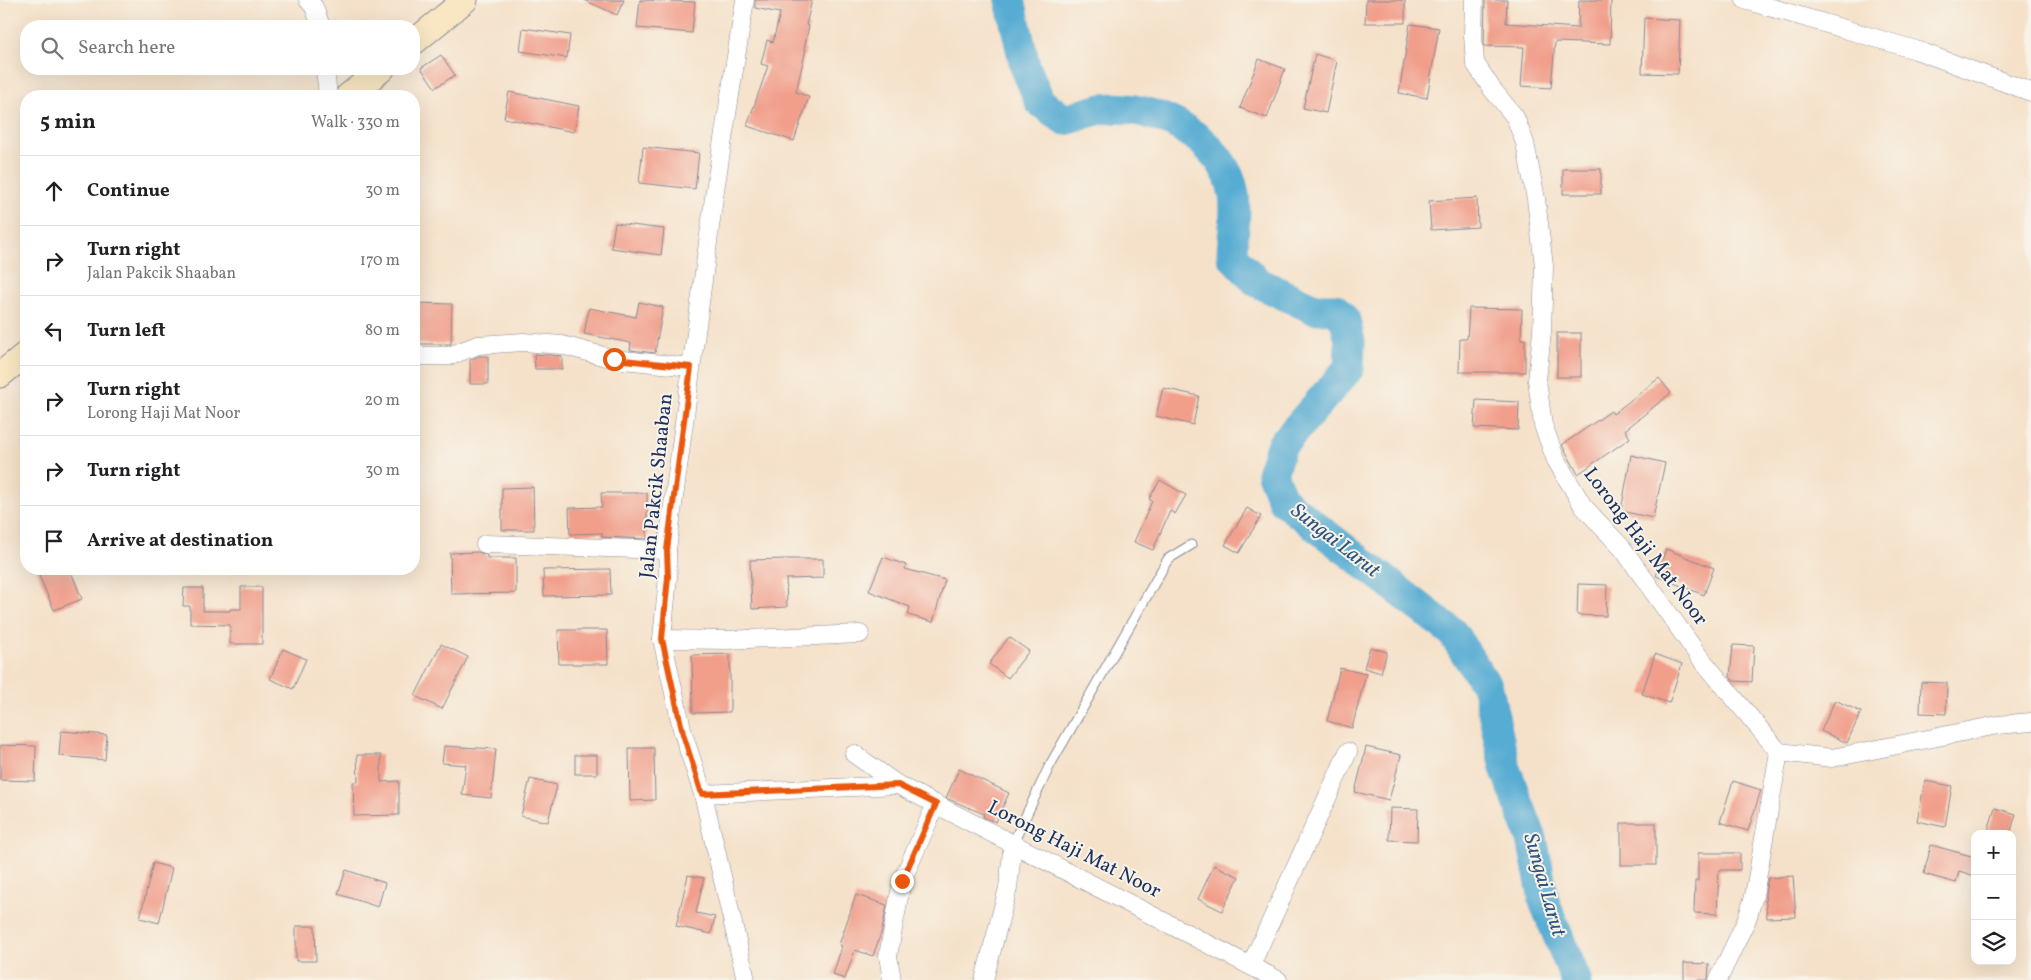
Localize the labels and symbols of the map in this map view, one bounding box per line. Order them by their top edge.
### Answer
route start [603,348,626,371]
street label: Jalan Pakcik Shaaban [633,392,681,580]
street label: Lorong Haji Mat Noor [1576,462,1714,632]
water label: Sungai Larut [1284,497,1387,586]
street label: Lorong Haji Mat Noor [982,794,1166,906]
water label: Sungai Larut [1515,830,1573,941]
route end [891,870,914,893]

